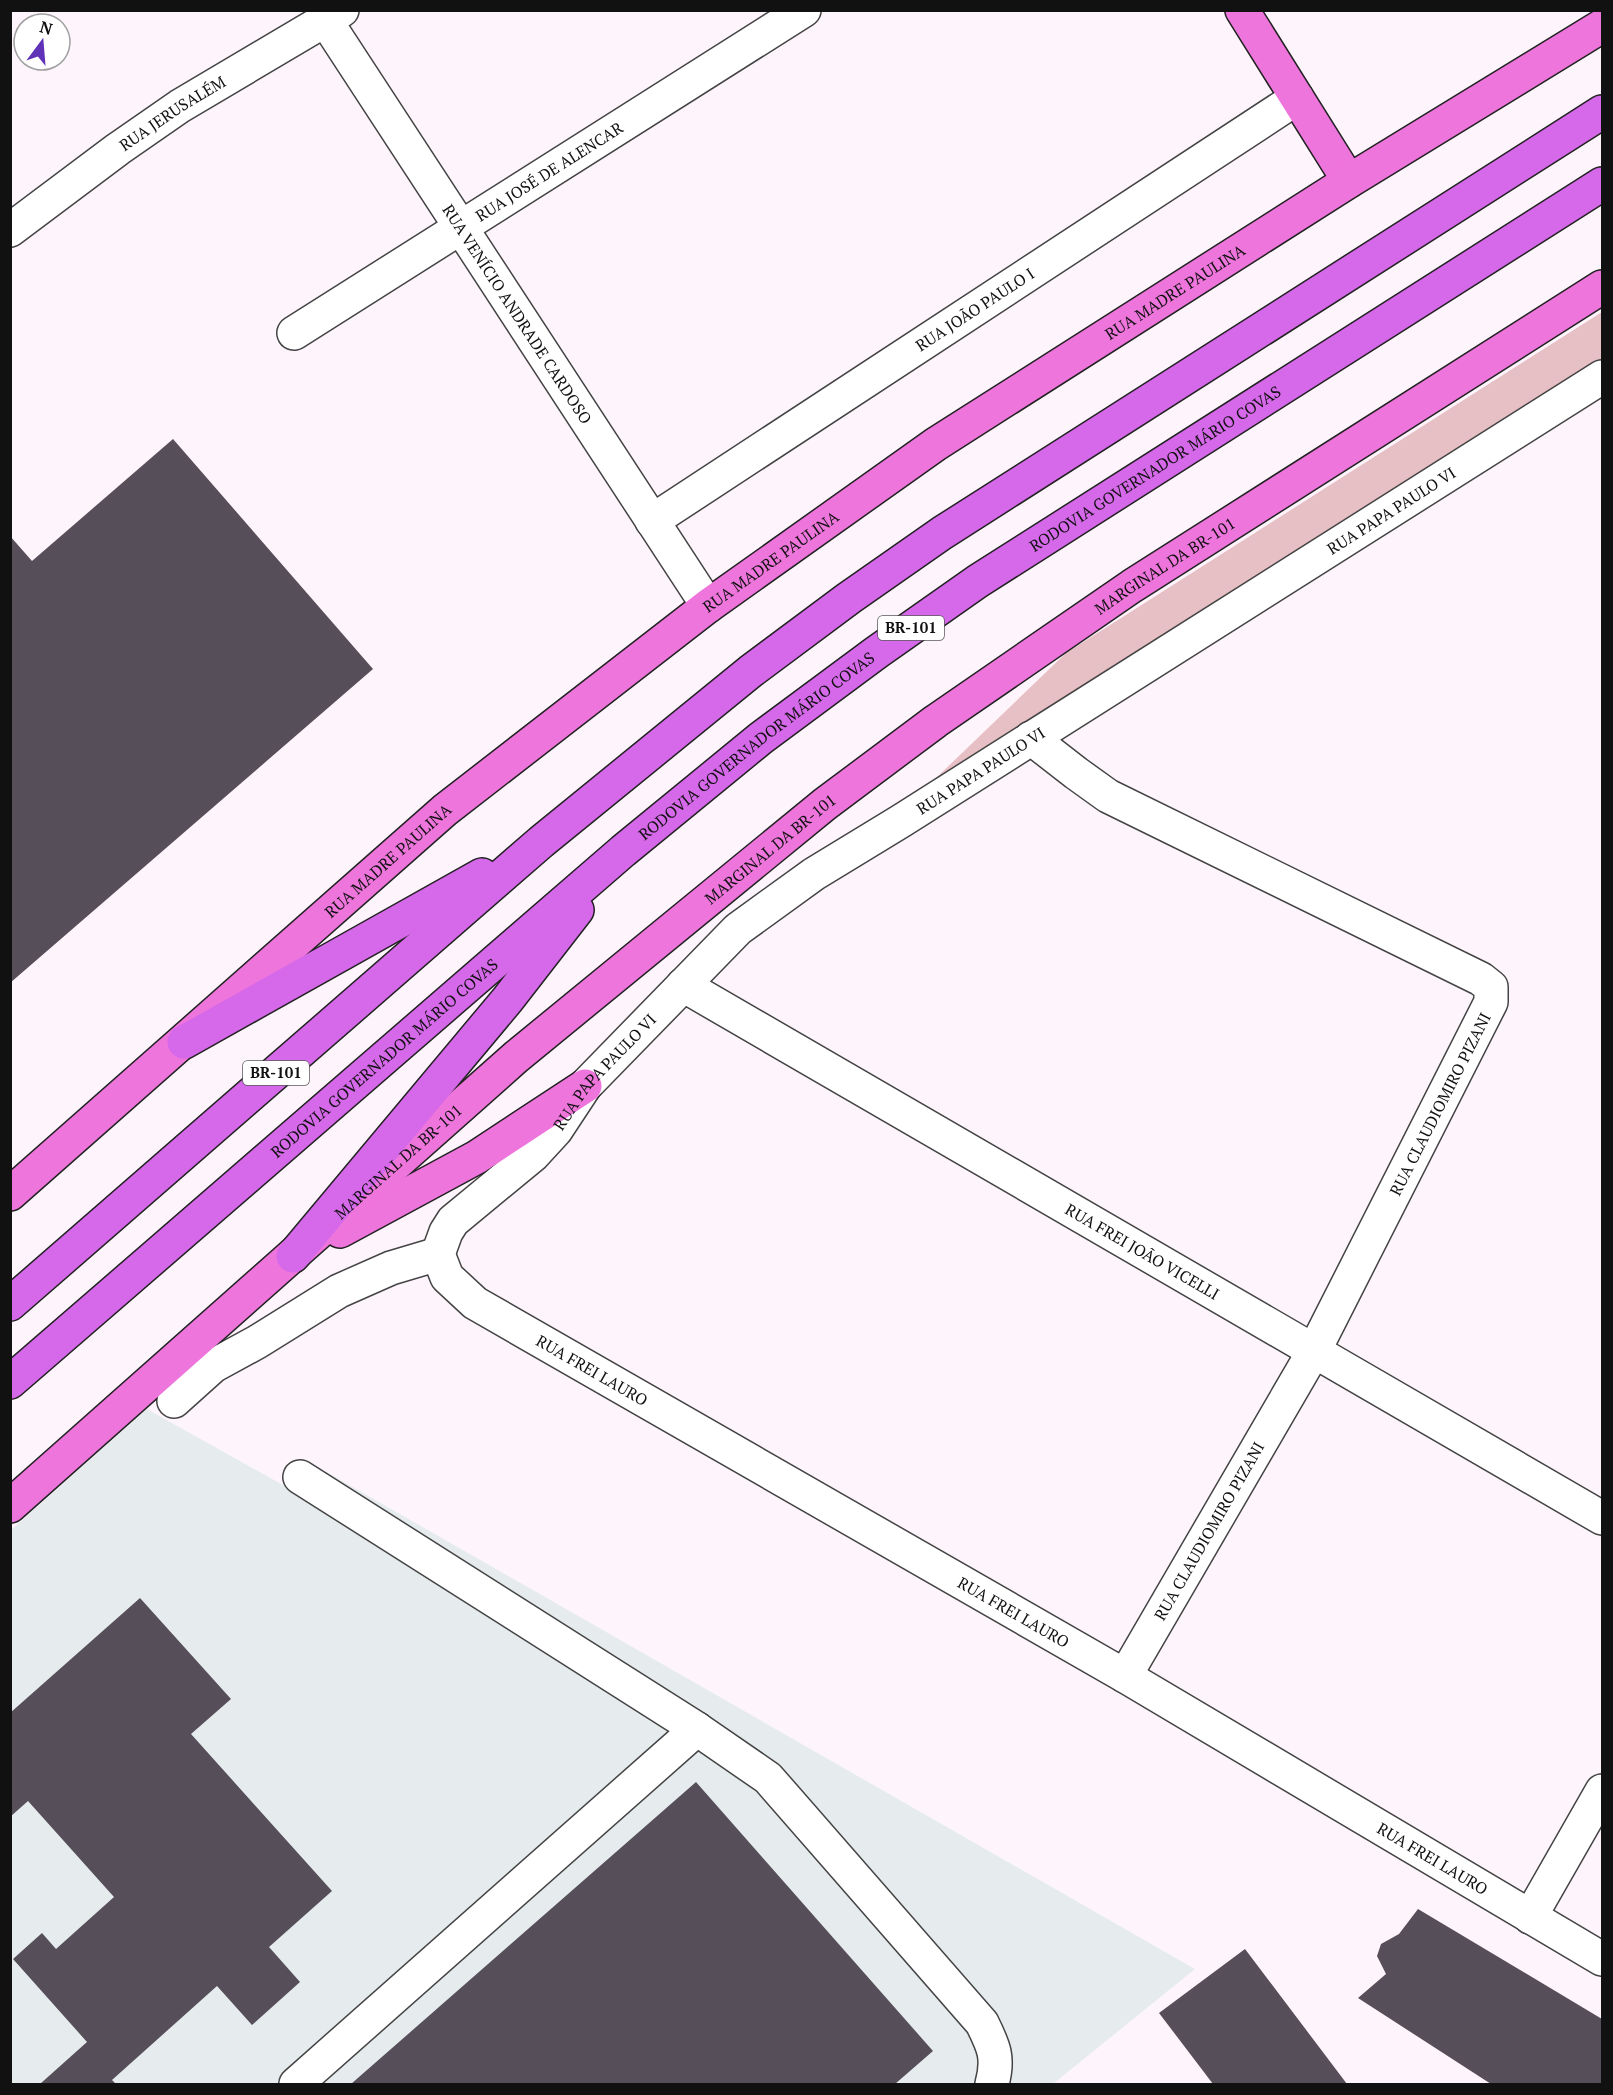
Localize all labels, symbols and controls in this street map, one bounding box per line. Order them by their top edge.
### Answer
north arrow [12,12,72,72]
text: N [37,15,55,40]
street label: RUA JERUSALÉM [115,71,230,156]
street label: RUA JOSÉ DE ALENCAR [471,116,628,226]
street label: RUA VENÍCIO ANDRADE CARDOSO [438,200,597,428]
street label: RUA MADRE PAULINA [1101,239,1249,345]
street label: RUA JOÃO PAULO I [911,262,1038,356]
street label: RODOVIA GOVERNADOR MÁRIO COVAS [1025,380,1285,557]
street label: RUA PAPA PAULO VI [1323,462,1460,559]
street label: RUA MADRE PAULINA [698,505,843,617]
street label: MARGINAL DA BR-101 [1090,512,1239,620]
road number: BR-101 [878,616,944,640]
street label: RODOVIA GOVERNADOR MÁRIO COVAS [634,647,879,845]
street label: RUA PAPA PAULO VI [912,722,1049,819]
street label: MARGINAL DA BR-101 [700,789,840,909]
street label: RUA MADRE PAULINA [320,798,456,922]
street label: RODOVIA GOVERNADOR MÁRIO COVAS [266,953,502,1162]
street label: RUA PAPA PAULO VI [548,1009,661,1135]
street label: RUA CLAUDIOMIRO PIZANI [1384,1009,1496,1199]
road number: BR-101 [243,1061,309,1085]
street label: MARGINAL DA BR-101 [330,1099,467,1224]
street label: RUA FREI JOÃO VICELLI [1061,1198,1223,1305]
street label: RUA FREI LAURO [532,1330,652,1411]
street label: RUA CLAUDIOMIRO PIZANI [1149,1438,1269,1624]
street label: RUA FREI LAURO [954,1571,1074,1653]
street label: RUA FREI LAURO [1373,1817,1492,1900]

